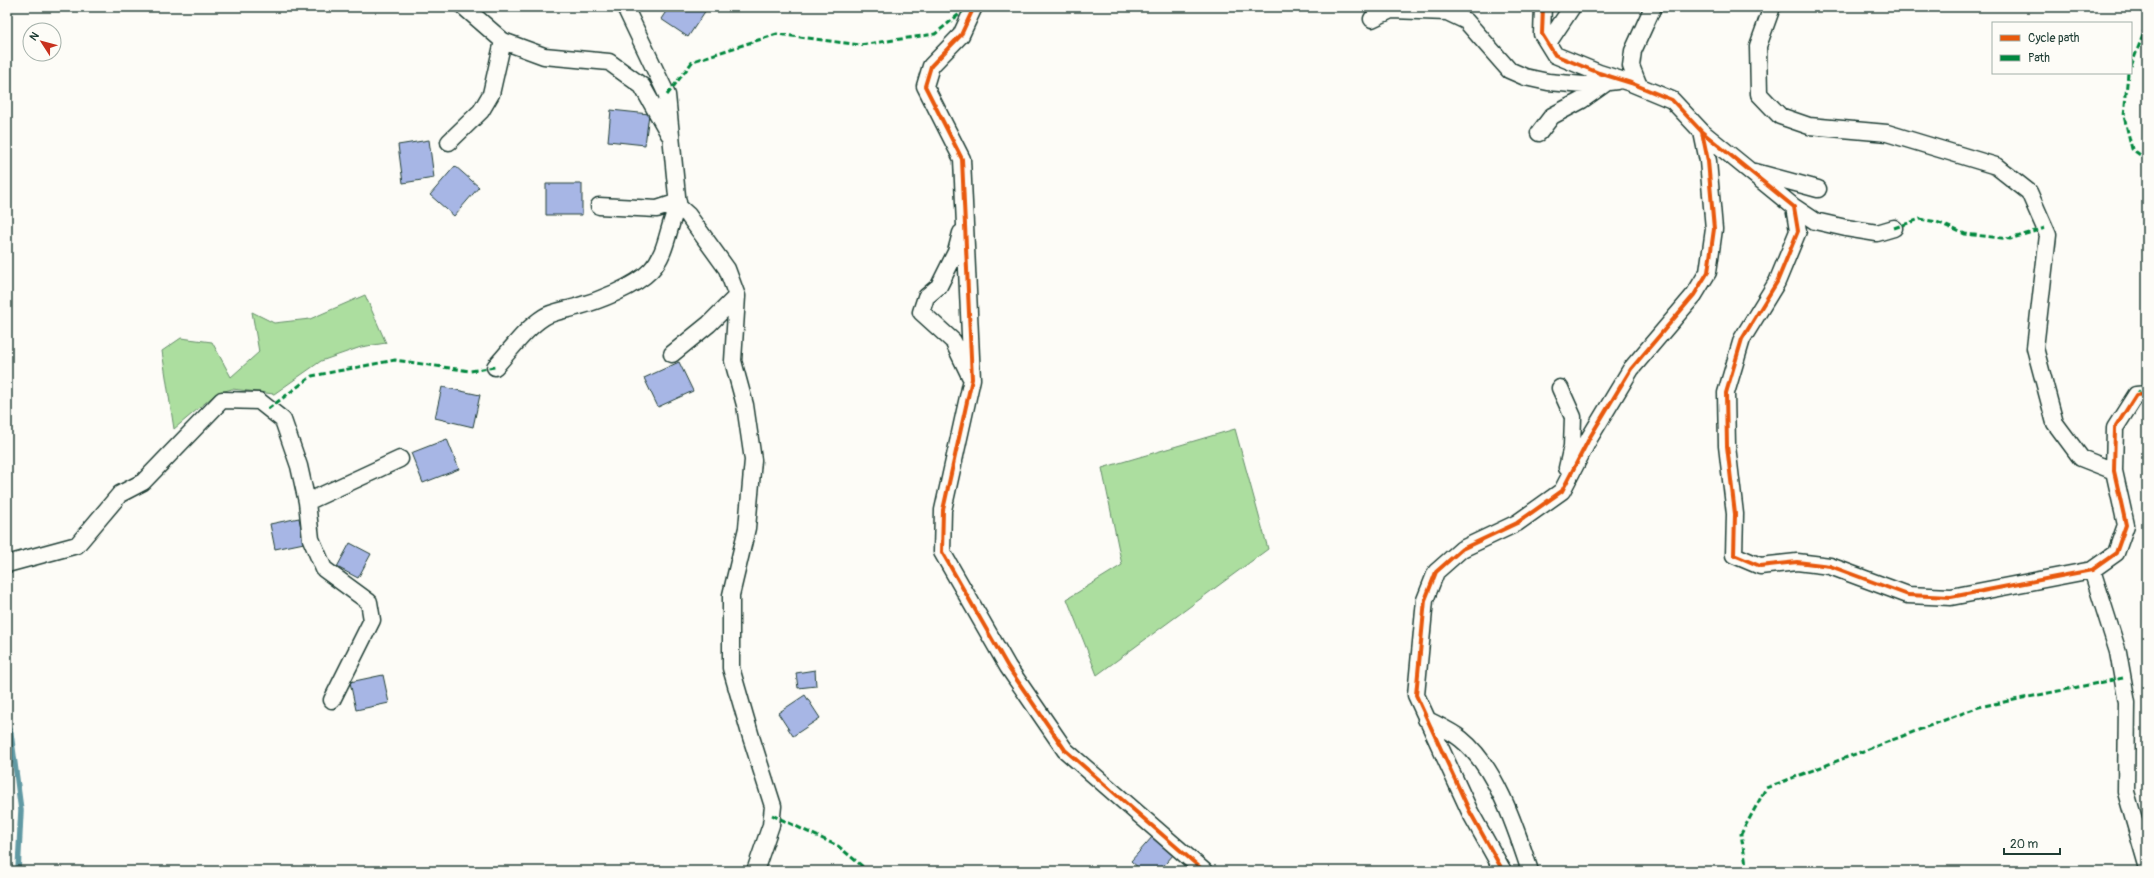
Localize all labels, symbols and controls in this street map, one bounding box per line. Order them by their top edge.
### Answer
north arrow [22,22,62,62]
legend [1992,22,2132,74]
text: N [27,29,42,43]
text: Cycle path [2028,31,2080,46]
text: Path [2028,51,2050,66]
scale bar [2004,830,2060,856]
text: 20 m [2010,837,2039,852]

